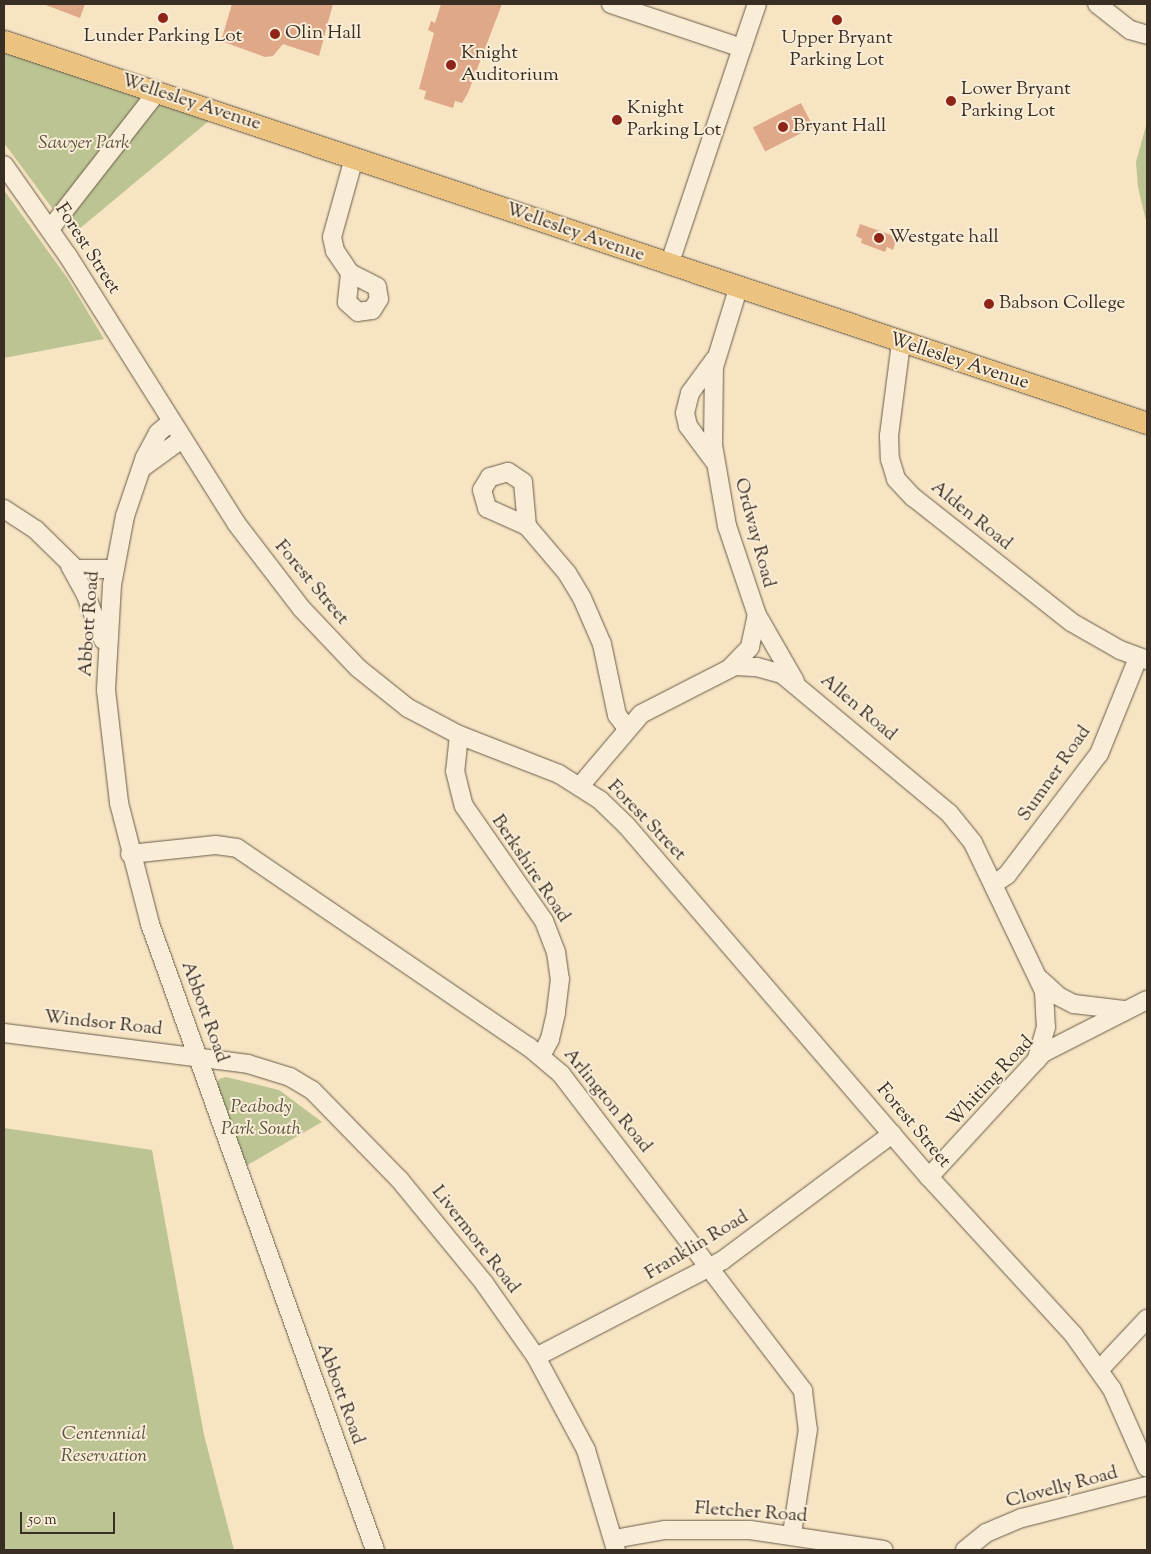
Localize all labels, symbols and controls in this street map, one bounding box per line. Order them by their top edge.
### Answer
marker: Lunder Parking Lot [157,12,169,24]
marker: Upper Bryant Parking Lot [831,14,843,26]
place label: Olin Hall [285,23,362,45]
place label: Lunder Parking Lot [84,26,242,48]
marker: Olin Hall [269,28,281,40]
place label: Upper Bryant Parking Lot [781,28,893,72]
place label: Knight Auditorium [461,43,559,87]
marker: Knight Auditorium [445,59,457,71]
street label: Wellesley Avenue [118,70,264,136]
place label: Lower Bryant Parking Lot [961,79,1071,123]
marker: Lower Bryant Parking Lot [945,95,957,107]
place label: Knight Parking Lot [627,98,721,142]
marker: Knight Parking Lot [611,114,623,126]
place label: Bryant Hall [793,116,886,138]
marker: Bryant Hall [777,121,789,133]
park label: Sawyer Park [38,133,130,155]
street label: Forest Street [49,199,125,299]
street label: Wellesley Avenue [503,199,647,267]
place label: Westgate hall [889,227,999,249]
marker: Westgate hall [873,232,885,244]
place label: Babson College [999,293,1125,315]
marker: Babson College [983,298,995,310]
street label: Wellesley Avenue [886,329,1032,395]
street label: Ordway Road [728,476,780,590]
street label: Alden Road [926,476,1016,556]
street label: Forest Street [269,536,353,630]
street label: Abbott Road [75,570,105,678]
street label: Allen Road [815,669,901,747]
street label: Sumner Road [1014,722,1096,826]
street label: Forest Street [602,776,690,866]
street label: Berkshire Road [486,811,574,927]
street label: Abbott Road [175,958,233,1066]
street label: Windsor Road [43,1006,163,1042]
street label: Whiting Road [943,1032,1039,1132]
street label: Arlington Road [558,1044,656,1158]
street label: Forest Street [871,1079,955,1173]
park label: Peabody Park South [221,1097,301,1141]
street label: Livermore Road [426,1181,524,1299]
street label: Franklin Road [641,1206,753,1286]
street label: Abbott Road [311,1340,369,1448]
park label: Centennial Reservation [61,1424,147,1468]
street label: Clovelly Road [1003,1462,1121,1514]
street label: Fletcher Road [694,1498,808,1528]
scale bar [22,1502,118,1534]
text: 50 m [28,1510,57,1531]

